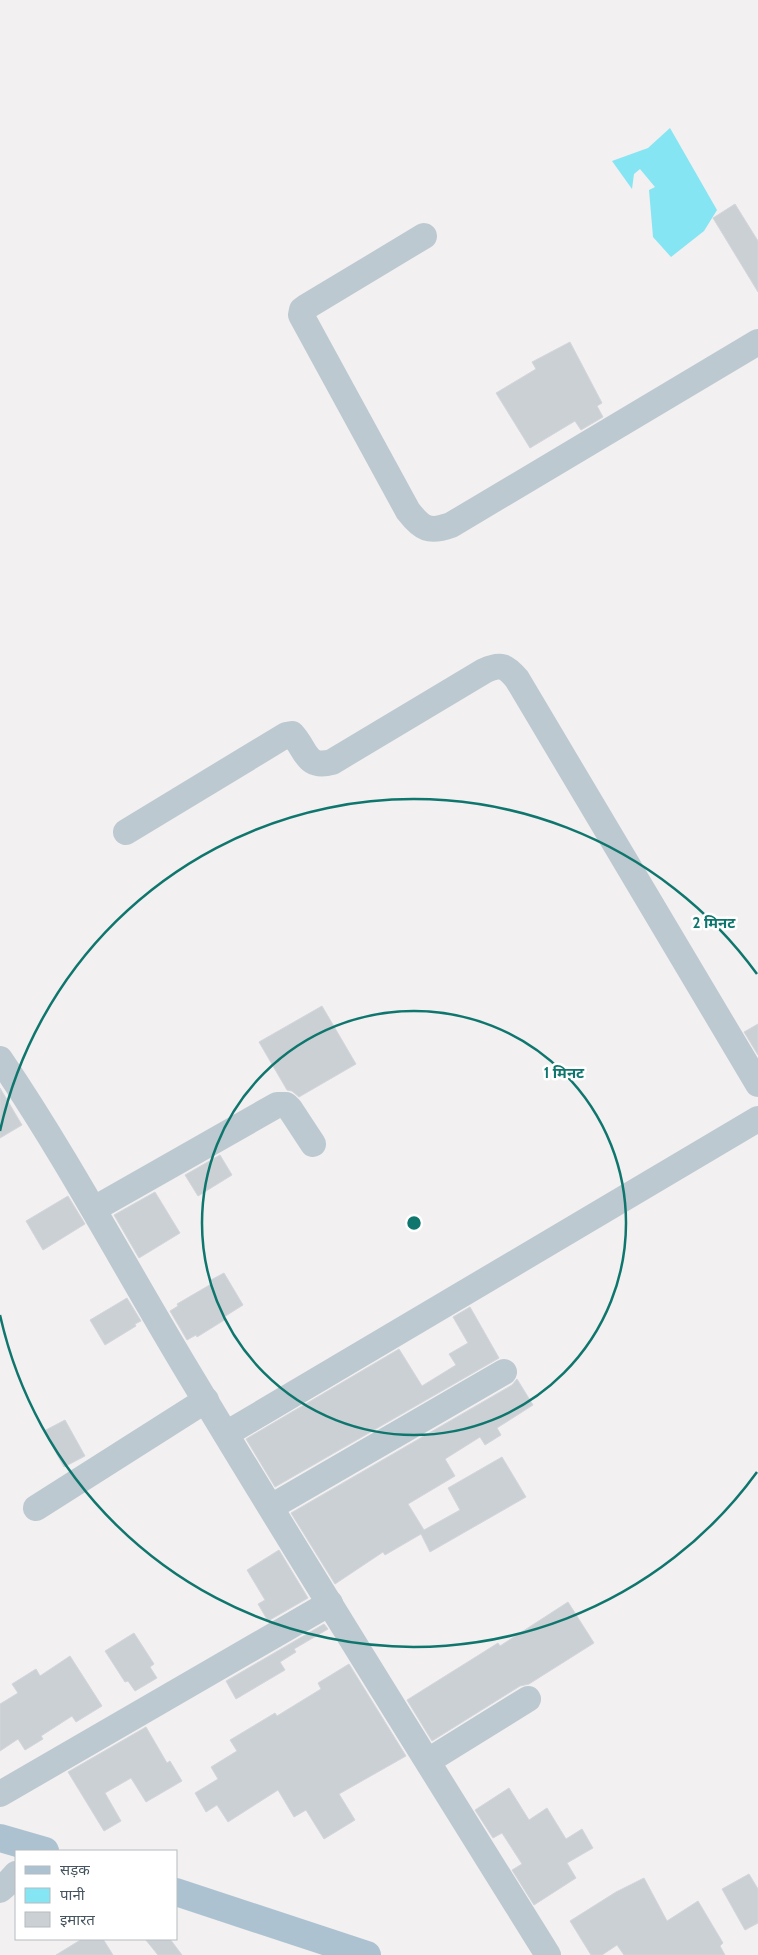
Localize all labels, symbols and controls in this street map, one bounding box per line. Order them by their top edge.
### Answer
text: 2 मिनट [693,914,736,932]
text: 1 मिनट [544,1064,585,1082]
centre of rings [405,1214,423,1232]
legend [15,1850,178,1940]
text: सड़क [60,1861,90,1879]
text: पानी [60,1886,86,1904]
text: इमारत [60,1911,95,1929]

